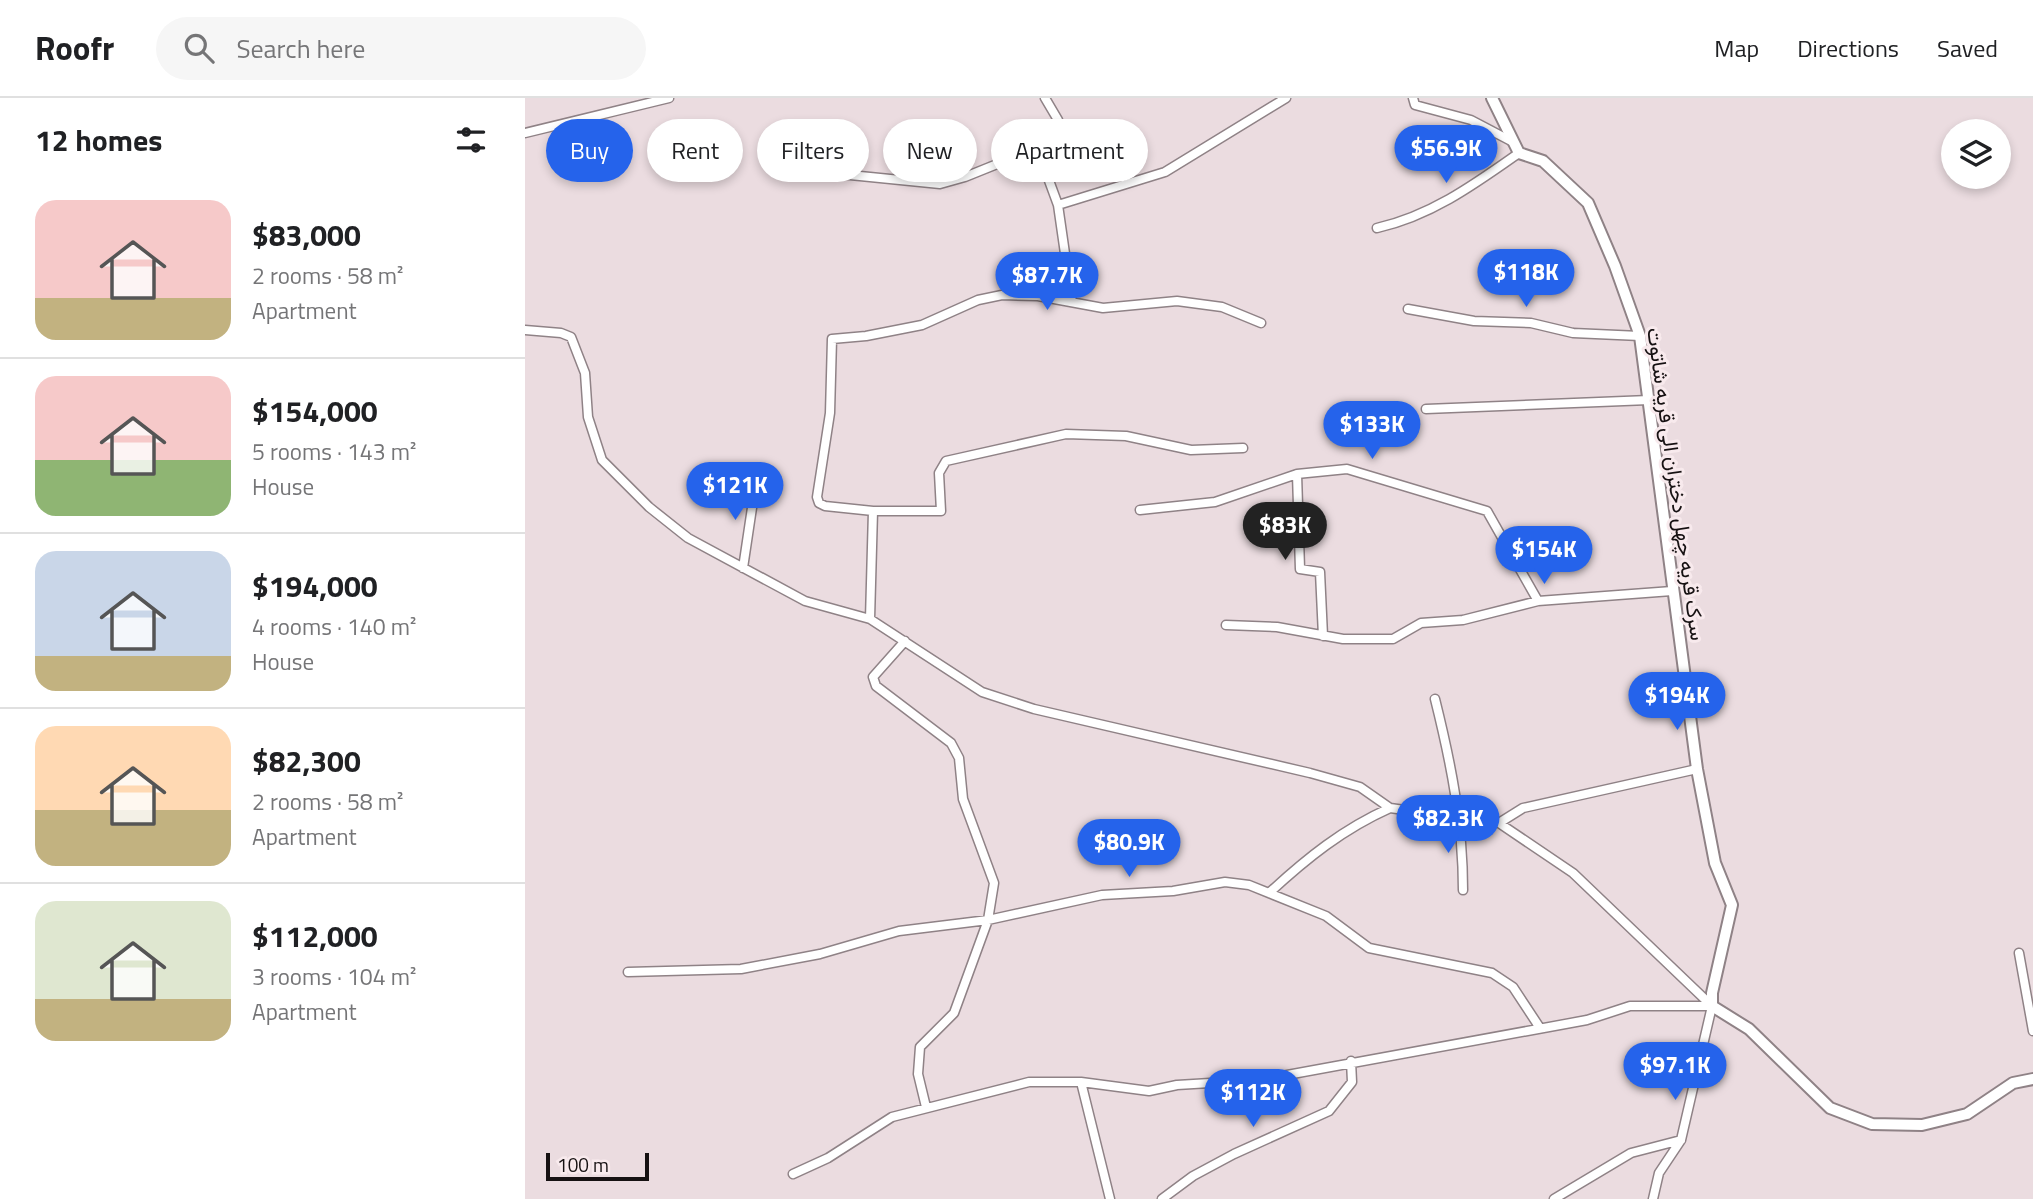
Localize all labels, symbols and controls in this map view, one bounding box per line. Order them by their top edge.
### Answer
search box [156,17,646,80]
text: Roofr [35,23,114,73]
icon: search [180,29,218,67]
text: Search here [236,29,365,68]
text: Map [1714,30,1759,66]
text: Directions [1797,30,1899,66]
text: Saved [1937,30,1998,66]
text: 12 homes [35,117,162,163]
chip: Buy [546,119,633,182]
chip: Rent [647,119,743,182]
chip: Filters [757,119,869,182]
chip: New [883,119,977,182]
chip: Apartment [991,119,1148,182]
map controls [1941,119,2011,189]
button: layers [1941,119,2011,189]
icon: filters [452,121,490,159]
pin: $56.9K [1389,126,1503,185]
text: $56.9K [1410,130,1482,165]
text: $83,000 [252,212,361,258]
icon: home [91,228,175,312]
pin: $118K [1477,250,1575,309]
pin: $87.7K [990,252,1104,312]
text: $118K [1493,254,1559,289]
text: $87.7K [1011,257,1083,292]
text: 2 rooms · 58 m² [252,258,403,293]
text: Apartment [252,293,357,328]
street label: سرک قریه چهل دختران الی قریه شاتوت [1639,325,1715,643]
text: $154,000 [252,388,378,434]
pin: $133K [1323,402,1421,461]
icon: home [91,404,175,488]
text: $133K [1339,406,1405,441]
text: 5 rooms · 143 m² [252,434,416,469]
pin: $121K [686,462,784,522]
text: $121K [702,467,768,502]
text: House [252,469,314,504]
pin: $83K [1244,503,1326,562]
text: $83K [1259,507,1311,542]
pin: $154K [1495,526,1593,586]
text: $154K [1511,531,1577,566]
text: $194,000 [252,563,378,609]
icon: home [91,579,175,663]
text: 4 rooms · 140 m² [252,609,416,644]
text: House [252,644,314,679]
pin: $194K [1628,672,1726,732]
text: $194K [1644,677,1710,712]
text: $82,300 [252,738,361,784]
icon: home [91,754,175,838]
text: 2 rooms · 58 m² [252,784,403,819]
pin: $82.3K [1391,796,1505,855]
text: $82.3K [1412,800,1484,835]
text: Apartment [252,819,357,854]
pin: $80.9K [1072,820,1186,879]
text: $80.9K [1093,824,1165,859]
text: $112,000 [252,913,378,959]
icon: home [91,929,175,1013]
text: 3 rooms · 104 m² [252,959,416,994]
text: Apartment [252,994,357,1029]
pin: $97.1K [1618,1042,1732,1102]
text: $97.1K [1639,1047,1711,1082]
pin: $112K [1204,1070,1302,1129]
text: $112K [1220,1074,1286,1109]
scale bar [546,1150,649,1182]
text: 100 m [557,1150,609,1179]

